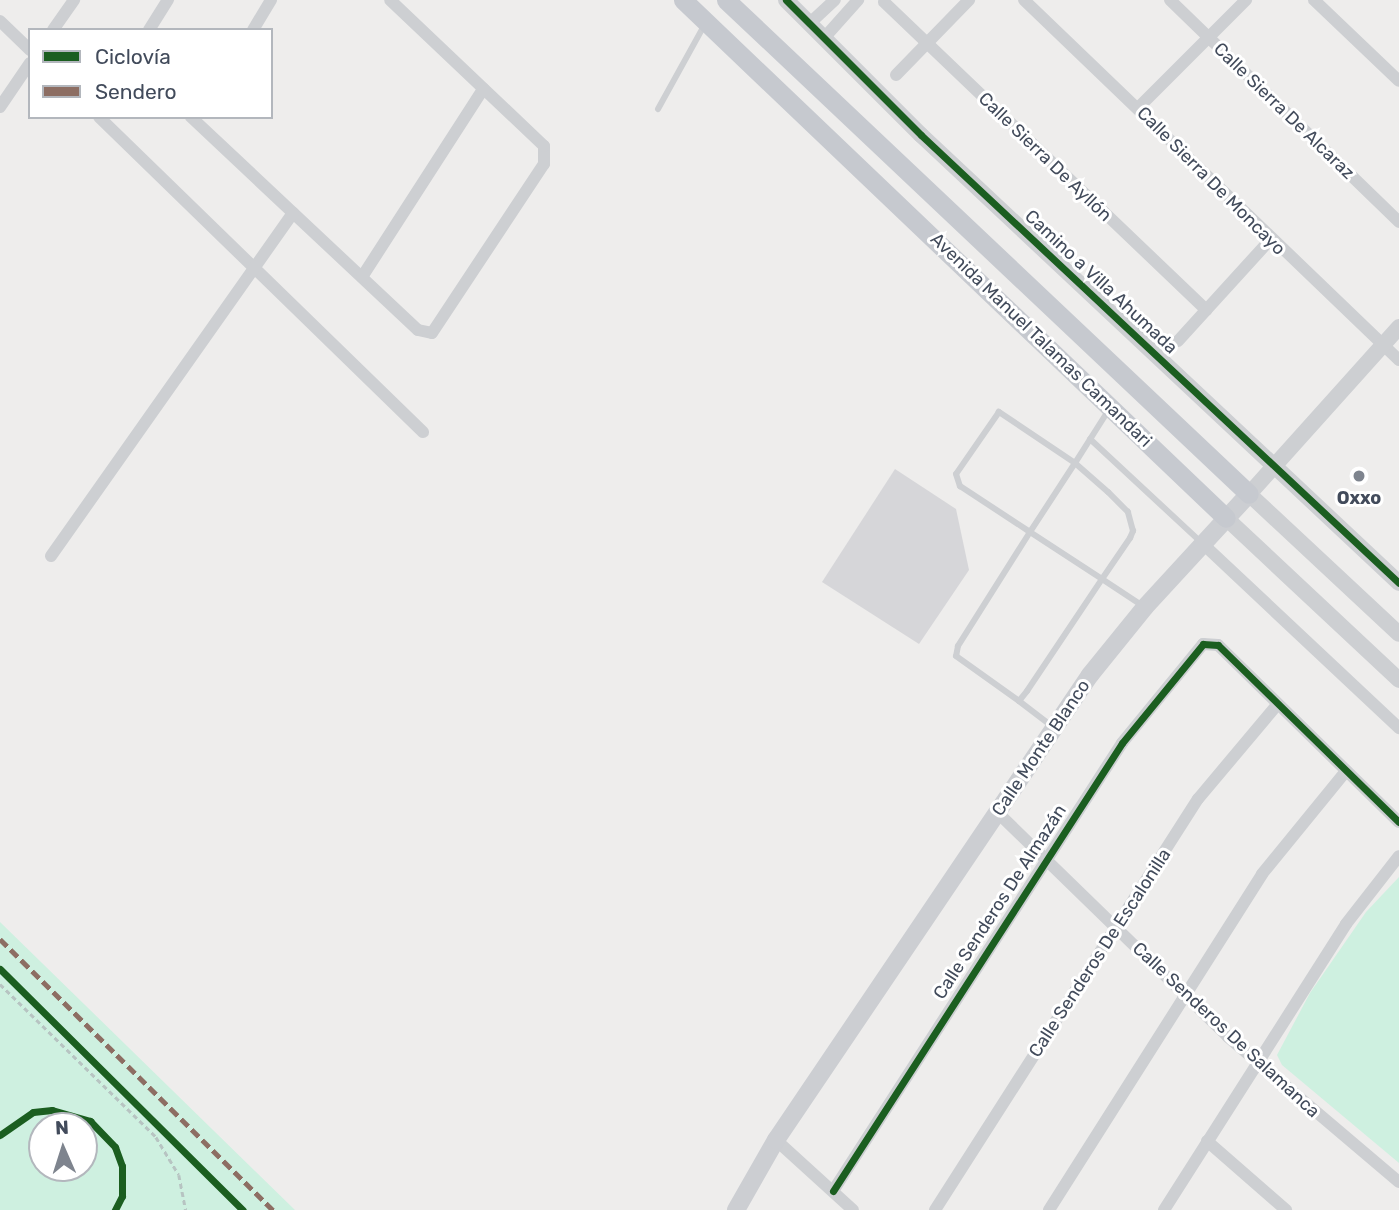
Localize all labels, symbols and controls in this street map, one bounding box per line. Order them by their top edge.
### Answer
legend [28,28,273,119]
street label: Calle Sierra De Alcaraz [1209,38,1359,184]
text: Ciclovía [95,44,171,69]
text: Sendero [95,79,177,104]
street label: Calle Sierra De Ayllón [974,88,1116,226]
street label: Calle Sierra De Moncayo [1132,102,1290,260]
street label: Camino a Villa Ahumada [1020,205,1182,359]
street label: Avenida Manuel Talamas Camandari [926,228,1156,452]
marker: Oxxo [1351,468,1367,484]
place label: Oxxo [1337,487,1381,509]
street label: Calle Monte Blanco [987,676,1095,820]
street label: Calle Senderos De Almazán [929,801,1071,1003]
street label: Calle Senderos De Escalonilla [1024,845,1176,1061]
street label: Calle Senderos De Salamanca [1128,938,1324,1122]
north arrow [28,1112,98,1182]
text: N [55,1116,69,1139]

